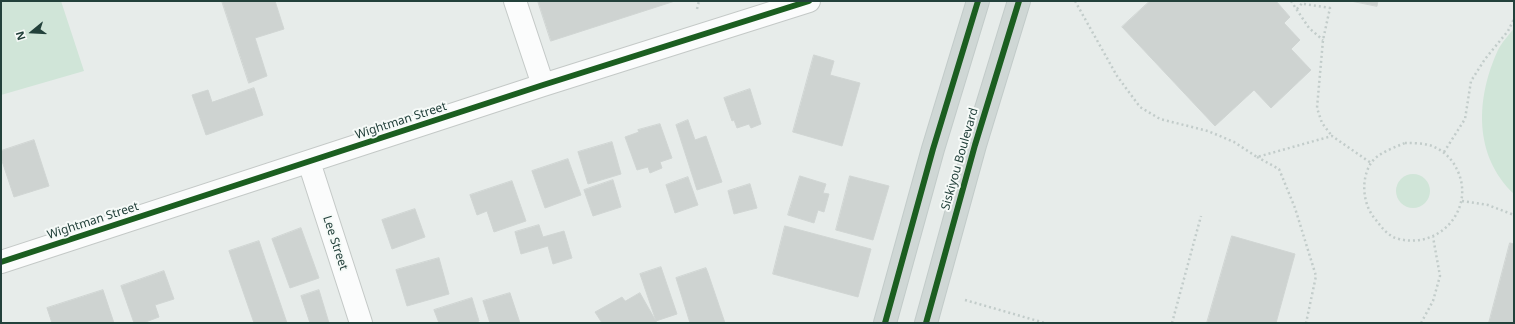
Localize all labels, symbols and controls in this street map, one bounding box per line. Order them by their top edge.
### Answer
north arrow [12,12,52,52]
text: N [12,29,29,42]
street label: Wightman Street [353,99,449,143]
street label: Siskiyou Boulevard [938,106,982,212]
street label: Wightman Street [45,199,141,243]
street label: Lee Street [319,214,351,272]

